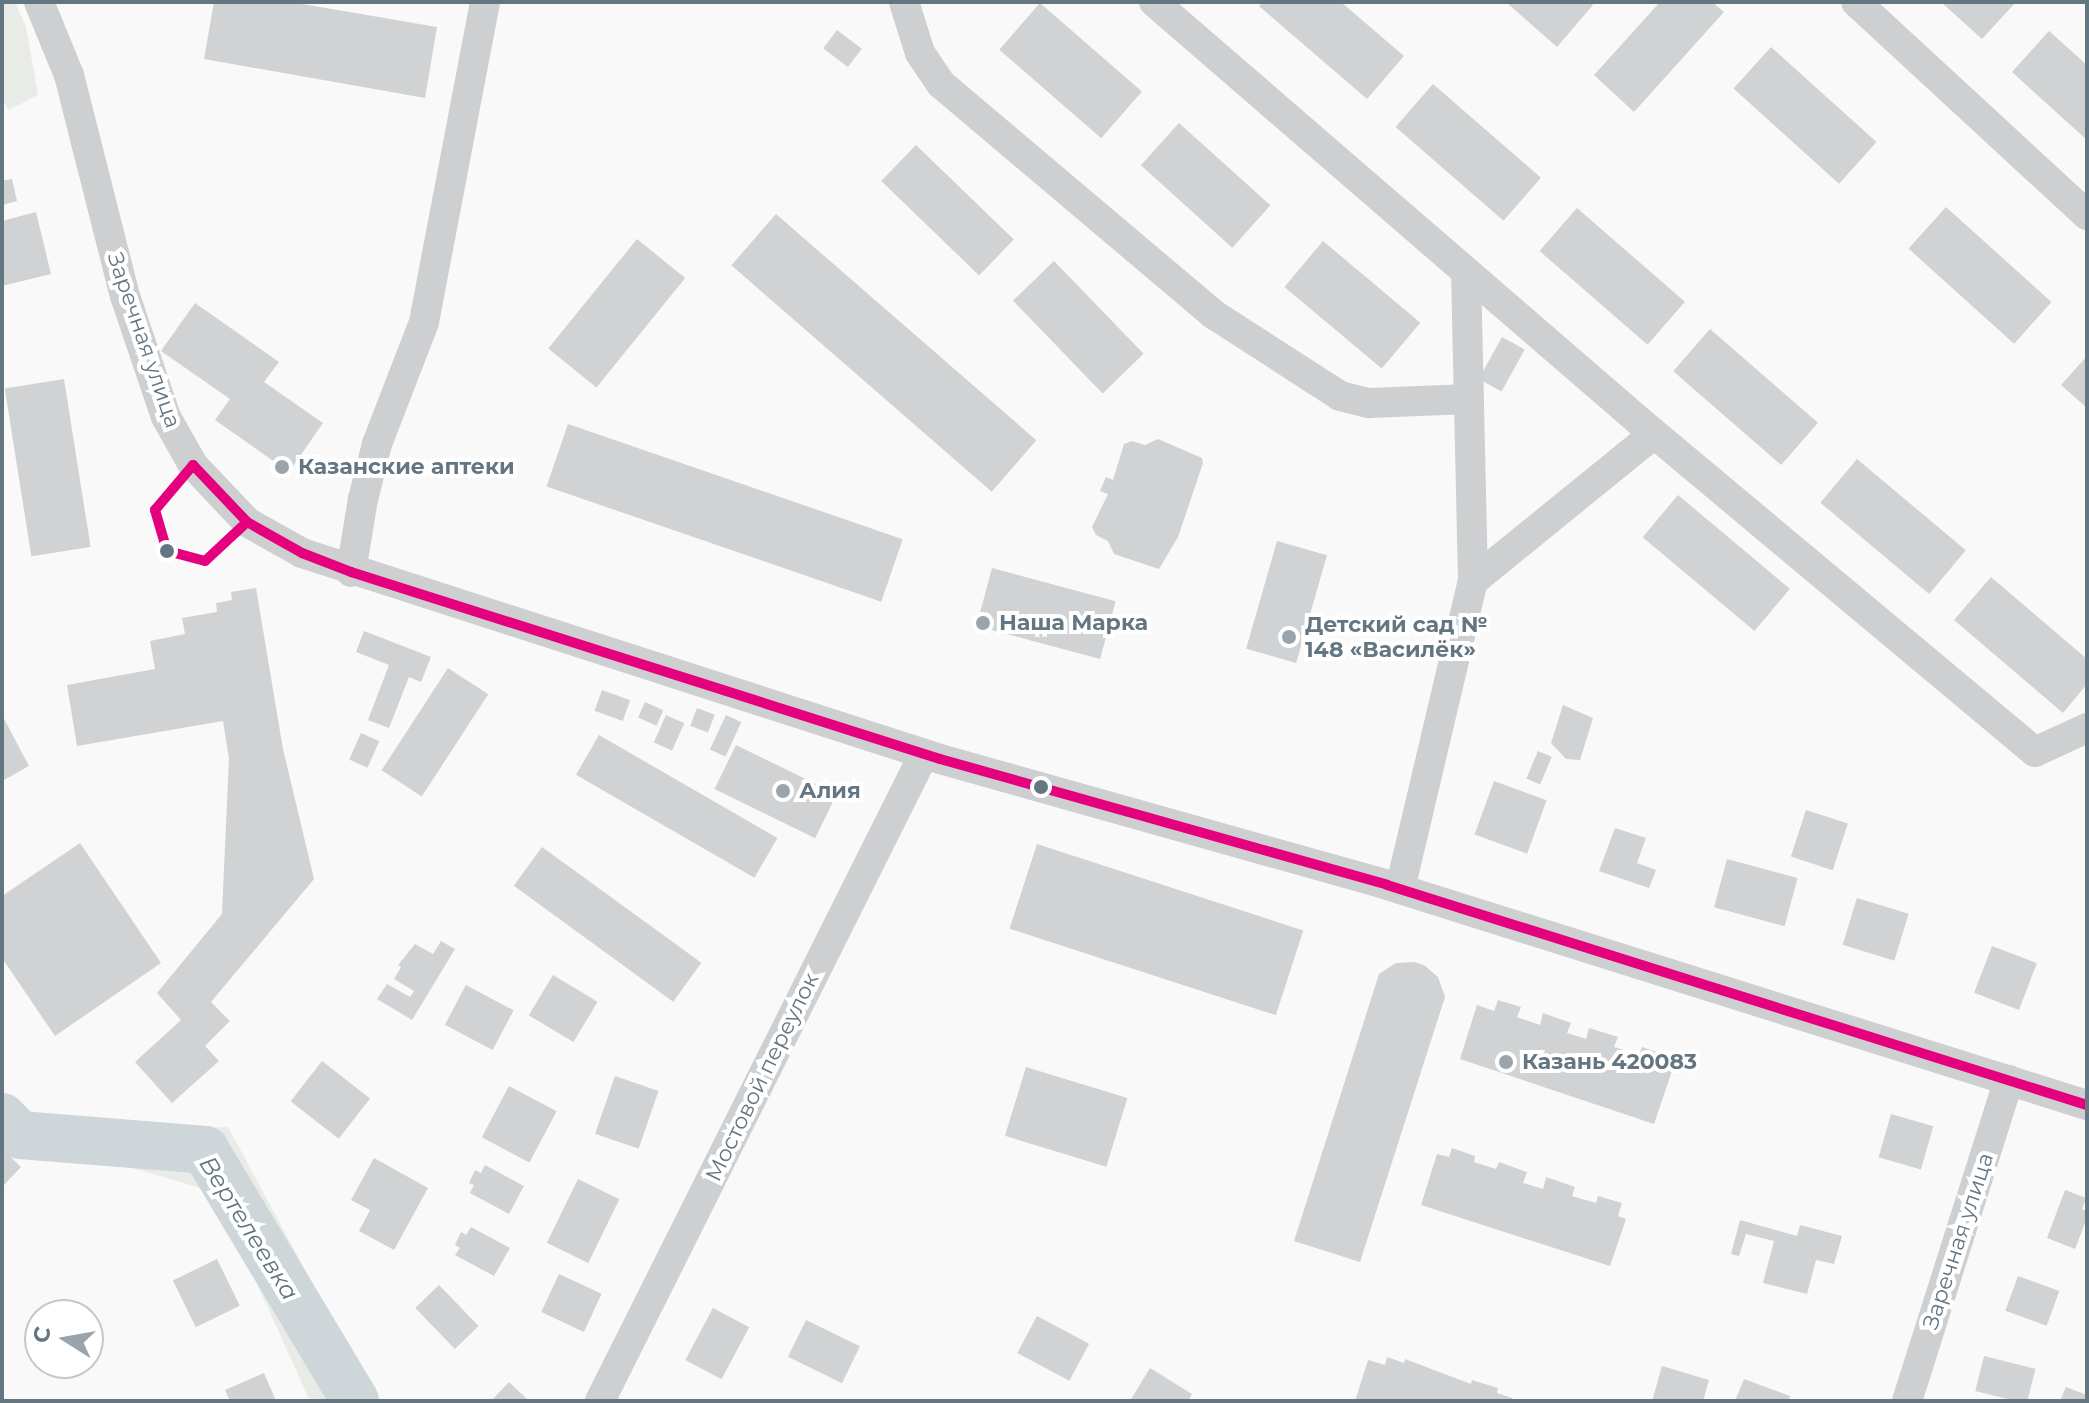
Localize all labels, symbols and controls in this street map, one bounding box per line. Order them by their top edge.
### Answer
street label: Заречная улица [102,249,186,431]
place label: Казанские аптеки [298,454,515,480]
marker: Казанские аптеки [273,458,291,476]
unlabelled marker [159,543,175,559]
place label: Наша Марка [999,610,1148,636]
place label: Детский сад № 148 «Василёк» [1305,611,1488,662]
marker: Наша Марка [974,614,992,632]
marker: Детский сад № 148 «Василёк» [1280,628,1298,646]
place label: Алия [799,778,861,804]
unlabelled marker [1033,779,1049,795]
marker: Алия [774,782,792,800]
street label: Мостовой переулок [700,968,824,1186]
place label: Казань 420083 [1522,1049,1697,1075]
marker: Казань 420083 [1497,1053,1515,1071]
street label: Заречная улица [1917,1150,1999,1332]
water label: Вертелеевка [193,1151,305,1305]
north arrow [24,1299,104,1379]
text: С [27,1324,57,1345]

